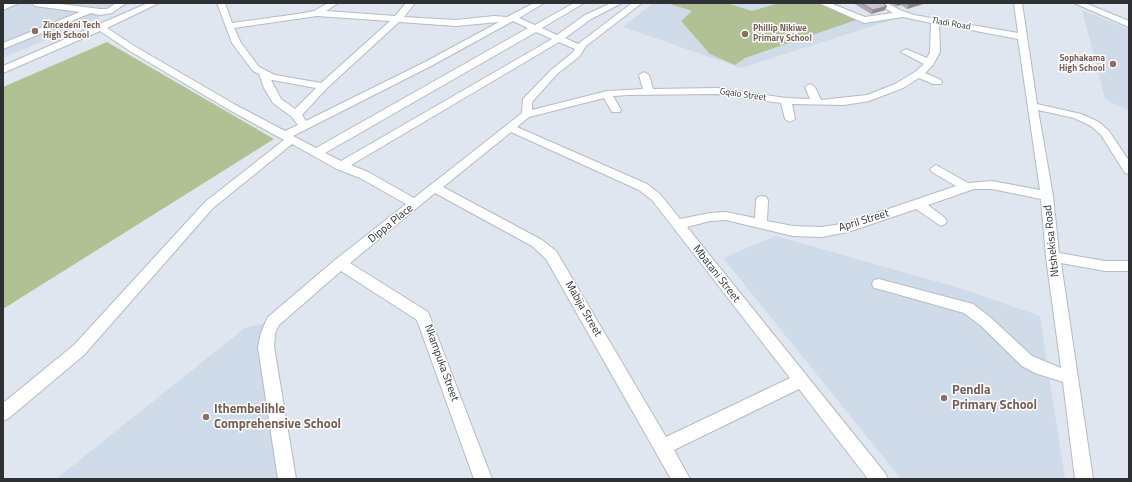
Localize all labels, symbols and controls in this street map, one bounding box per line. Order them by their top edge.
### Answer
street label: Tladi Road [931,15,971,33]
place label: Zincedeni Tech High School [43,21,100,42]
place label: Phillip Nikiwe Primary School [753,24,812,45]
marker: Zincedeni Tech High School [30,26,40,36]
marker: Phillip Nikiwe Primary School [740,29,750,39]
place label: Sophakama High School [1059,54,1105,75]
marker: Sophakama High School [1108,59,1118,69]
street label: Gqalo Street [719,86,767,104]
street label: Dippa Place [366,202,416,246]
street label: Ntshekisa Road [1042,204,1062,278]
street label: April Street [837,207,891,235]
street label: Mbatani Street [690,243,742,305]
street label: Mabija Street [562,279,604,339]
street label: Nkampuka Street [421,323,461,403]
place label: Pendla Primary School [952,383,1037,414]
marker: Pendla Primary School [939,393,949,403]
place label: Ithembelihle Comprehensive School [214,402,341,433]
marker: Ithembelihle Comprehensive School [201,412,211,422]

